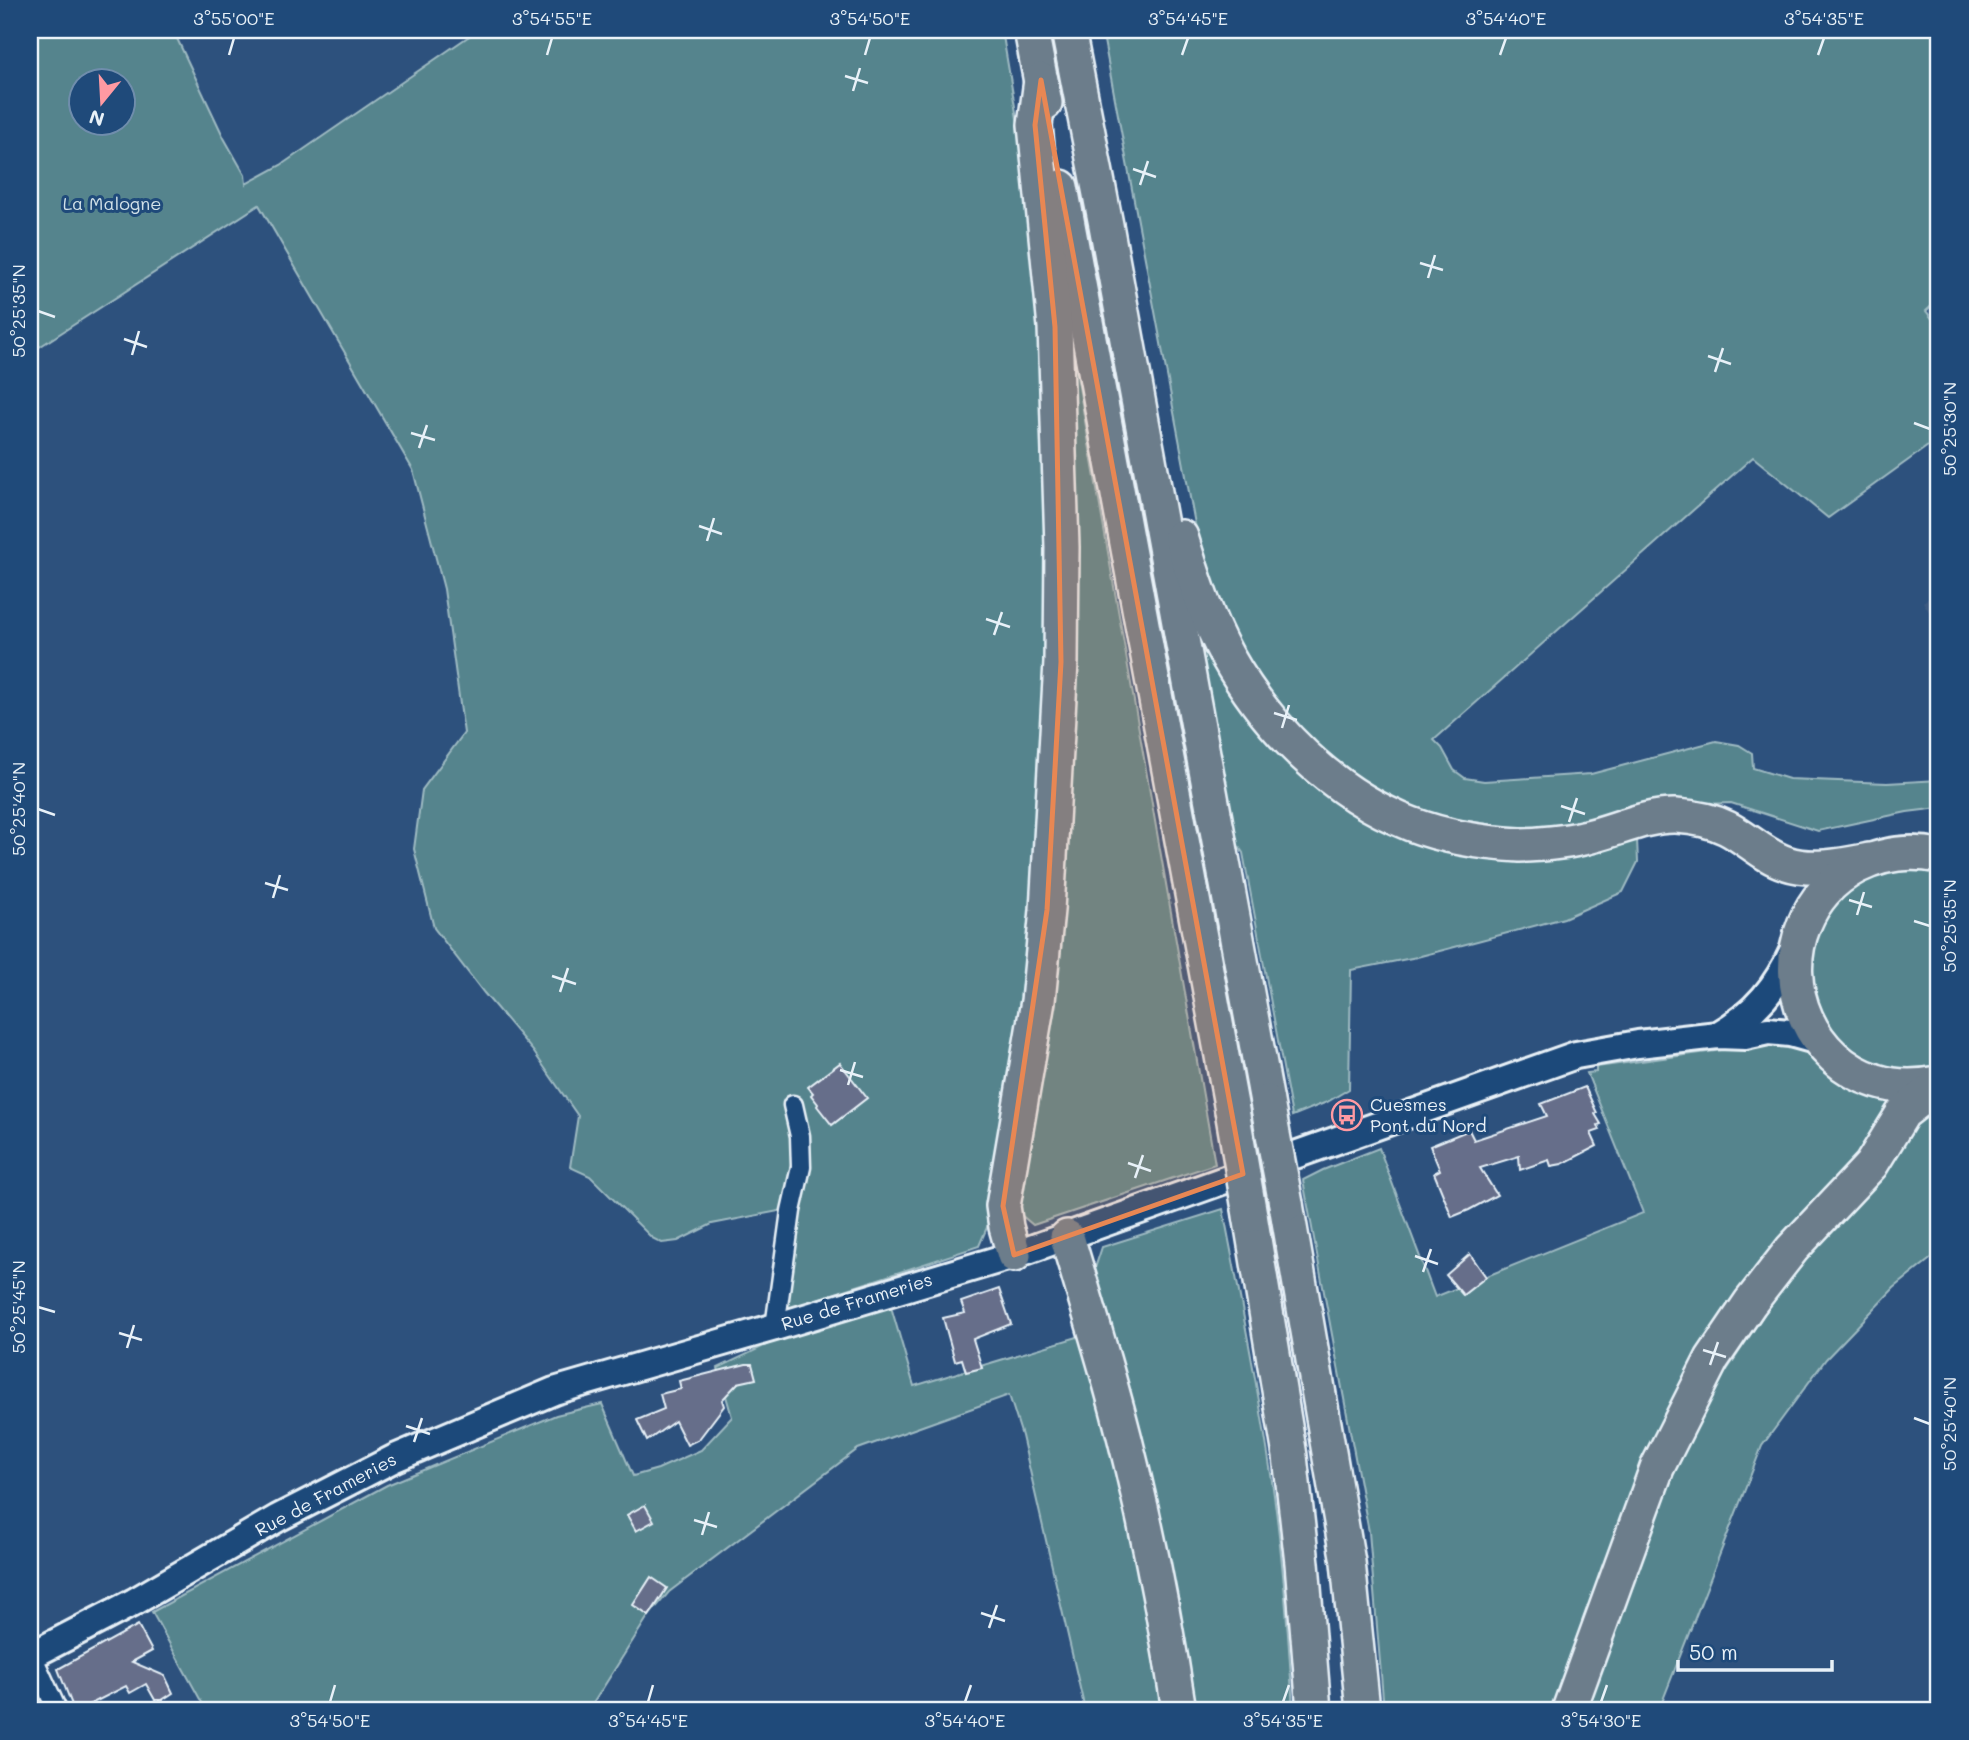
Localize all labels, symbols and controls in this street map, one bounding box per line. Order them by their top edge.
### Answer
text: 3°55'00"E [193,6,275,30]
text: 3°54'55"E [512,6,592,30]
text: 3°54'50"E [830,6,910,30]
text: 3°54'45"E [1148,6,1228,30]
text: 3°54'40"E [1466,6,1546,30]
text: 3°54'35"E [1784,6,1864,30]
north arrow [66,66,136,136]
text: N [86,105,107,133]
park label: La Malogne [63,191,161,215]
text: 50°25'35"N [6,264,30,358]
text: 50°25'30"N [1937,382,1961,476]
text: 50°25'40"N [6,762,30,856]
text: 50°25'35"N [1937,879,1961,973]
place label: Cuesmes Pont du Nord [1370,1092,1487,1137]
bus stop icon: Cuesmes Pont du Nord [1330,1098,1364,1132]
text: 50°25'45"N [6,1260,30,1354]
street label: Rue de Frameries [778,1267,935,1335]
text: 50°25'40"N [1937,1377,1961,1471]
street label: Rue de Frameries [251,1447,400,1542]
scale bar [1678,1628,1832,1672]
text: 50 m [1689,1638,1738,1665]
text: 3°54'50"E [290,1708,370,1732]
text: 3°54'45"E [608,1708,688,1732]
text: 3°54'40"E [925,1708,1005,1732]
text: 3°54'35"E [1243,1708,1323,1732]
text: 3°54'30"E [1561,1708,1641,1732]

